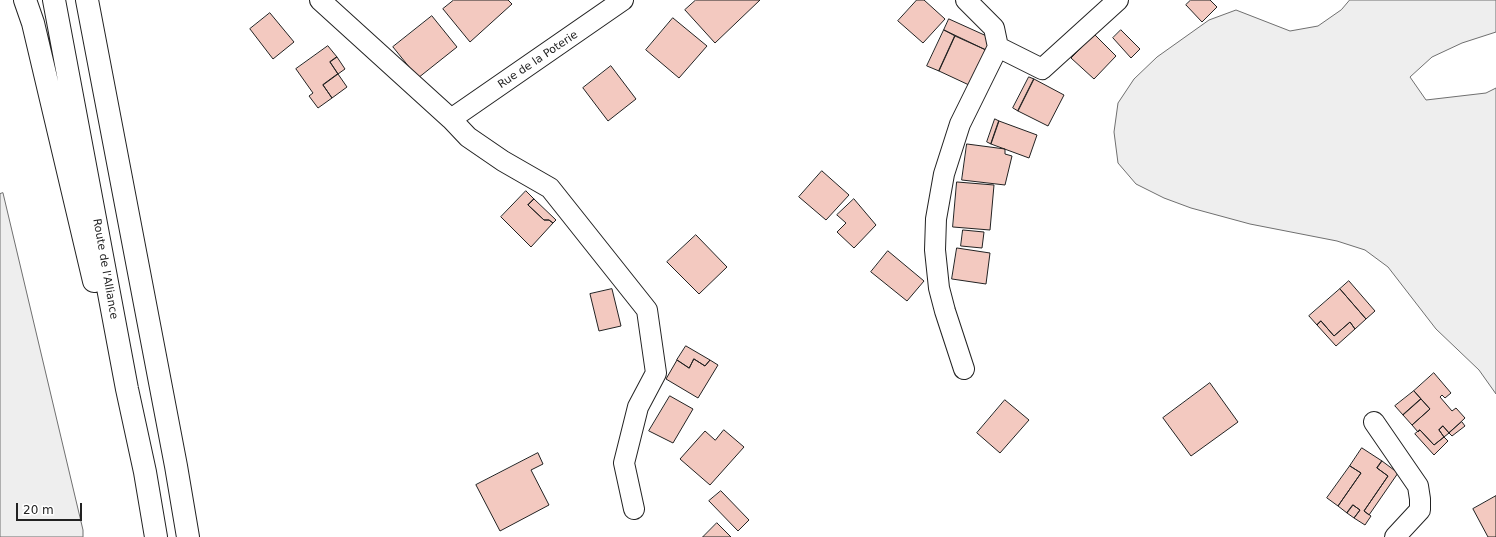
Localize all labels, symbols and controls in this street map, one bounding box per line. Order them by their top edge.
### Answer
street label: Rue de la Poterie [496,28,580,92]
street label: Route de l'Alliance [90,218,120,320]
scale bar [18,495,84,521]
text: 20 m [23,503,54,517]

